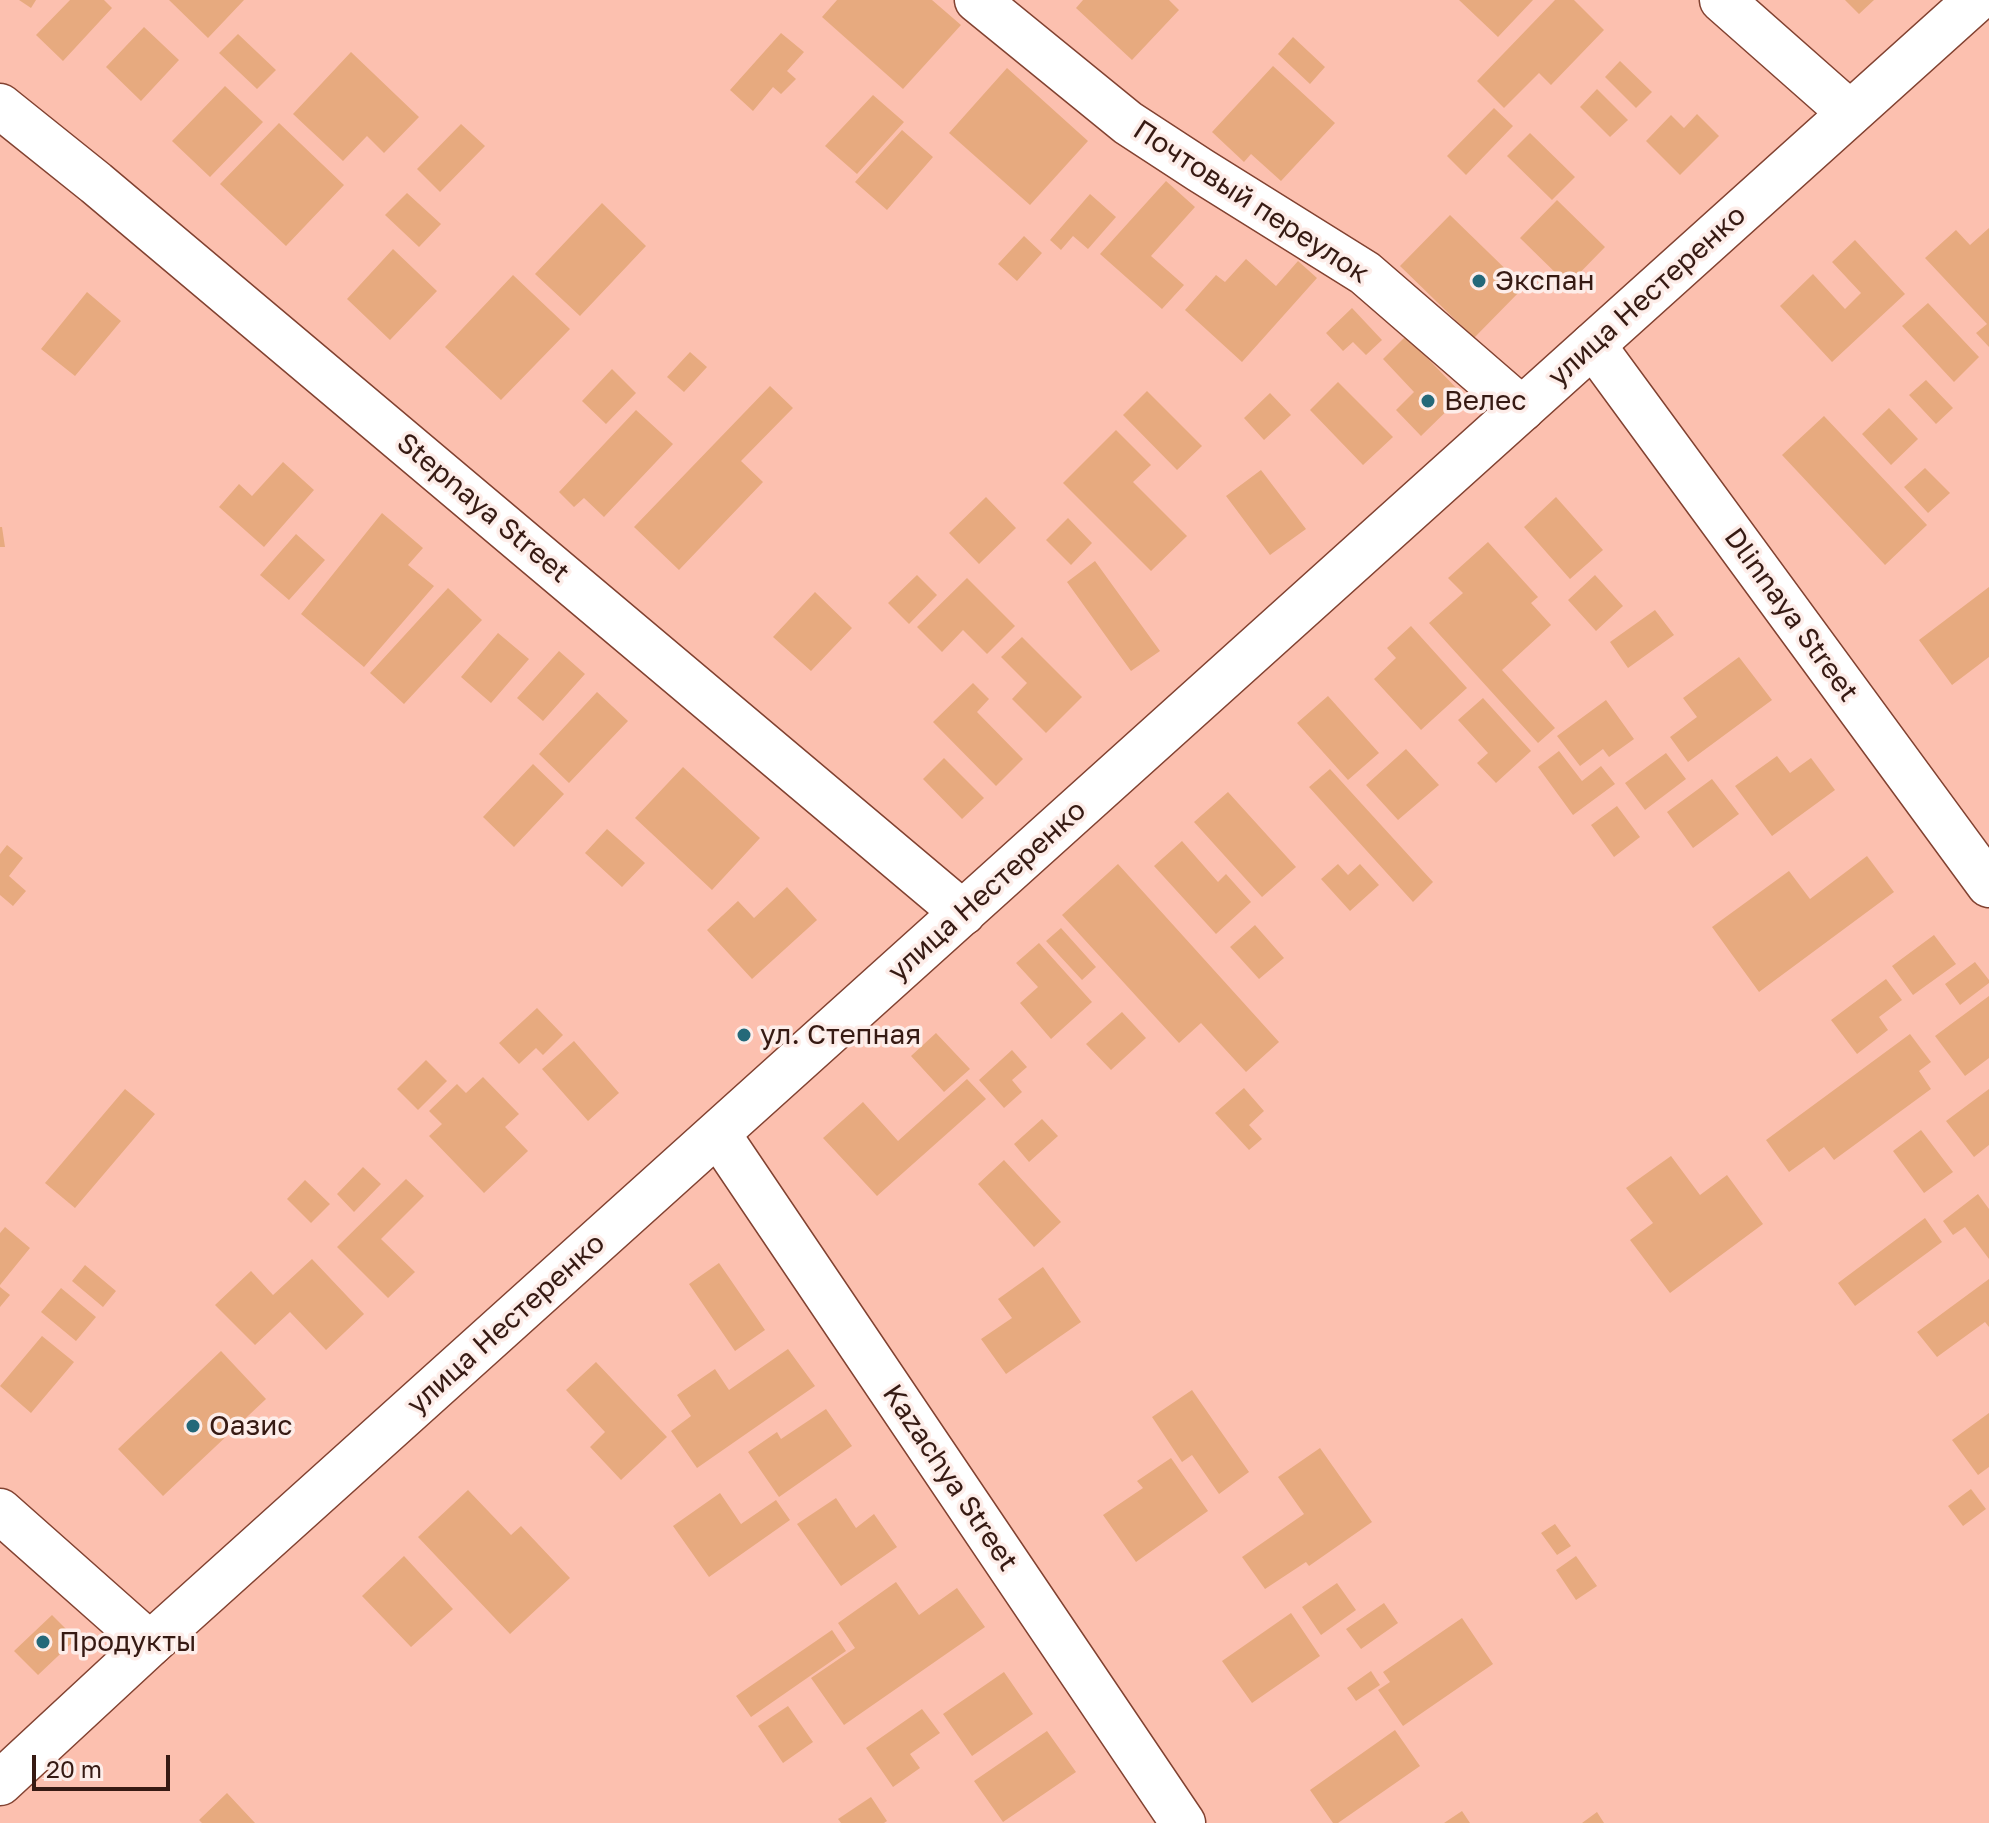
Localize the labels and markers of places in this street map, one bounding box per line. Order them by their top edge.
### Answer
place label: Экспан [1495,264,1595,298]
marker: Экспан [1470,272,1488,290]
place label: Велес [1444,384,1527,418]
marker: Велес [1419,392,1437,410]
place label: ул. Степная [760,1018,921,1052]
marker: ул. Степная [735,1026,753,1044]
place label: Оазис [209,1409,293,1443]
marker: Оазис [184,1417,202,1435]
place label: Продукты [59,1625,196,1659]
marker: Продукты [34,1633,52,1651]

